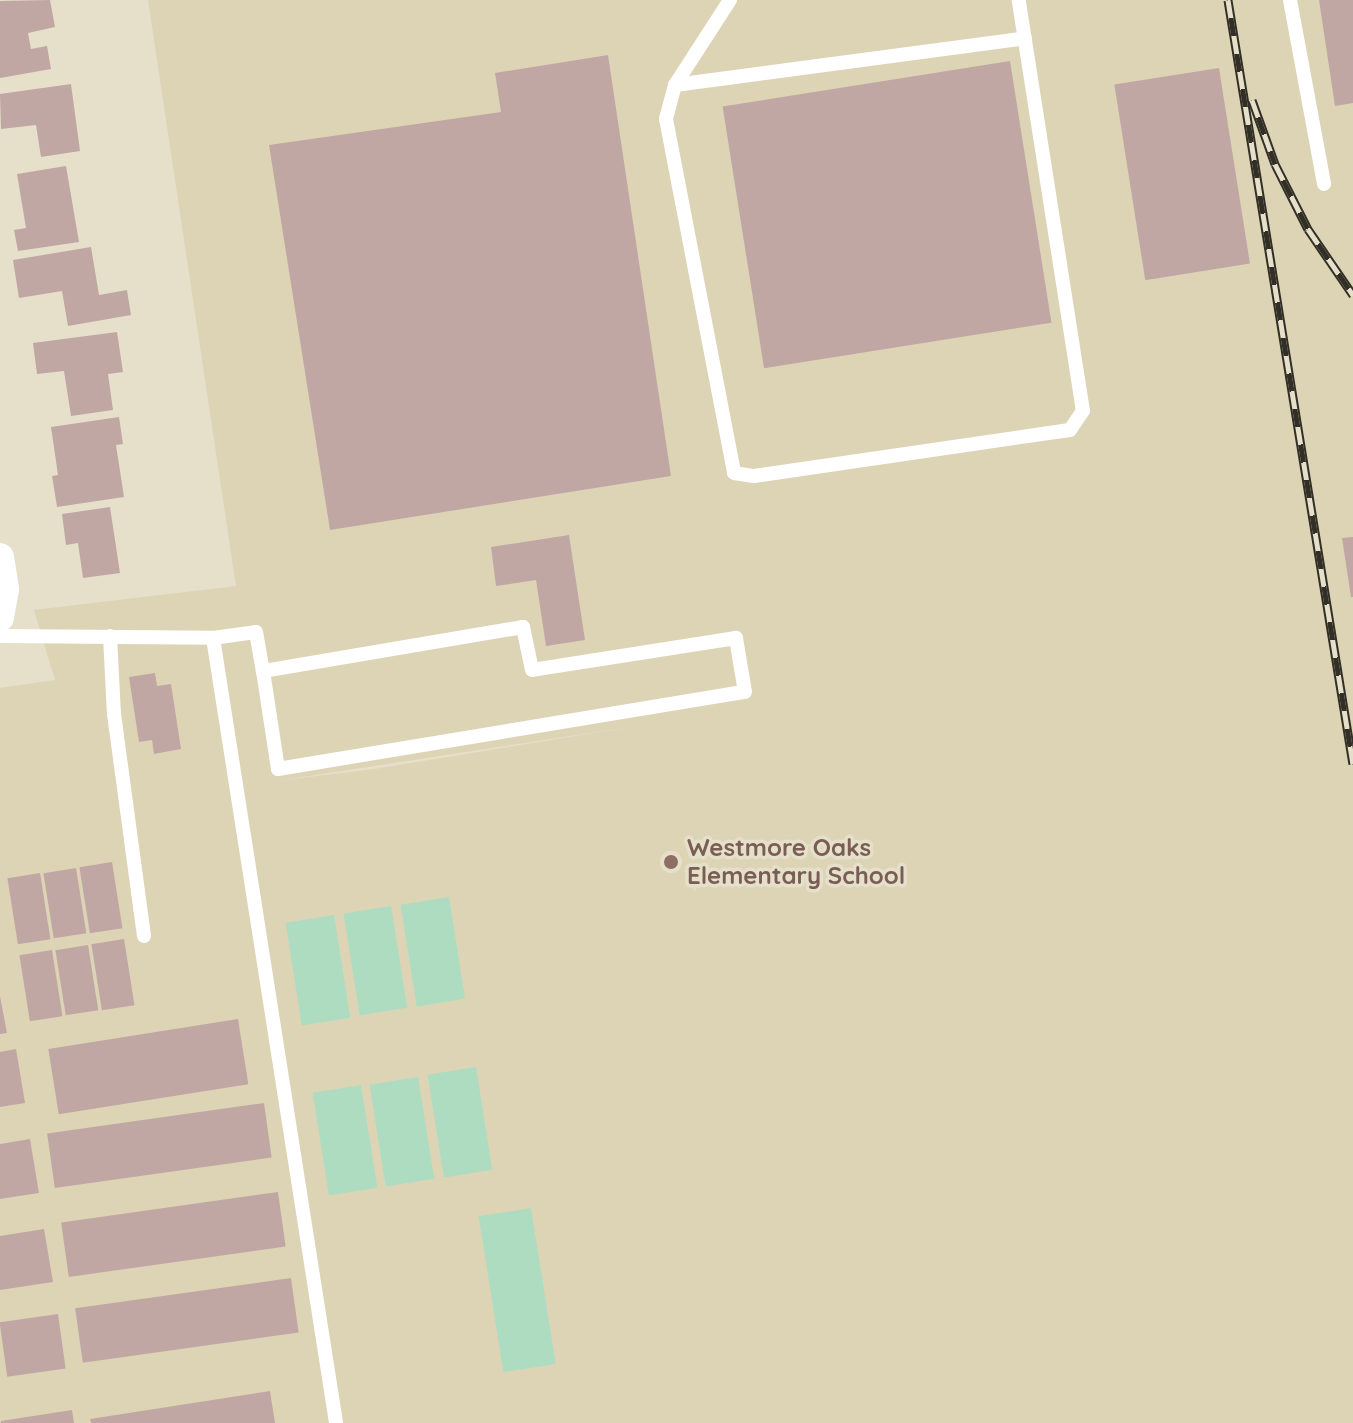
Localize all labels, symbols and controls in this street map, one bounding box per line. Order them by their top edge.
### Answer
place label: Westmore Oaks Elementary School [687,834,905,890]
marker: Westmore Oaks Elementary School [662,853,680,871]

